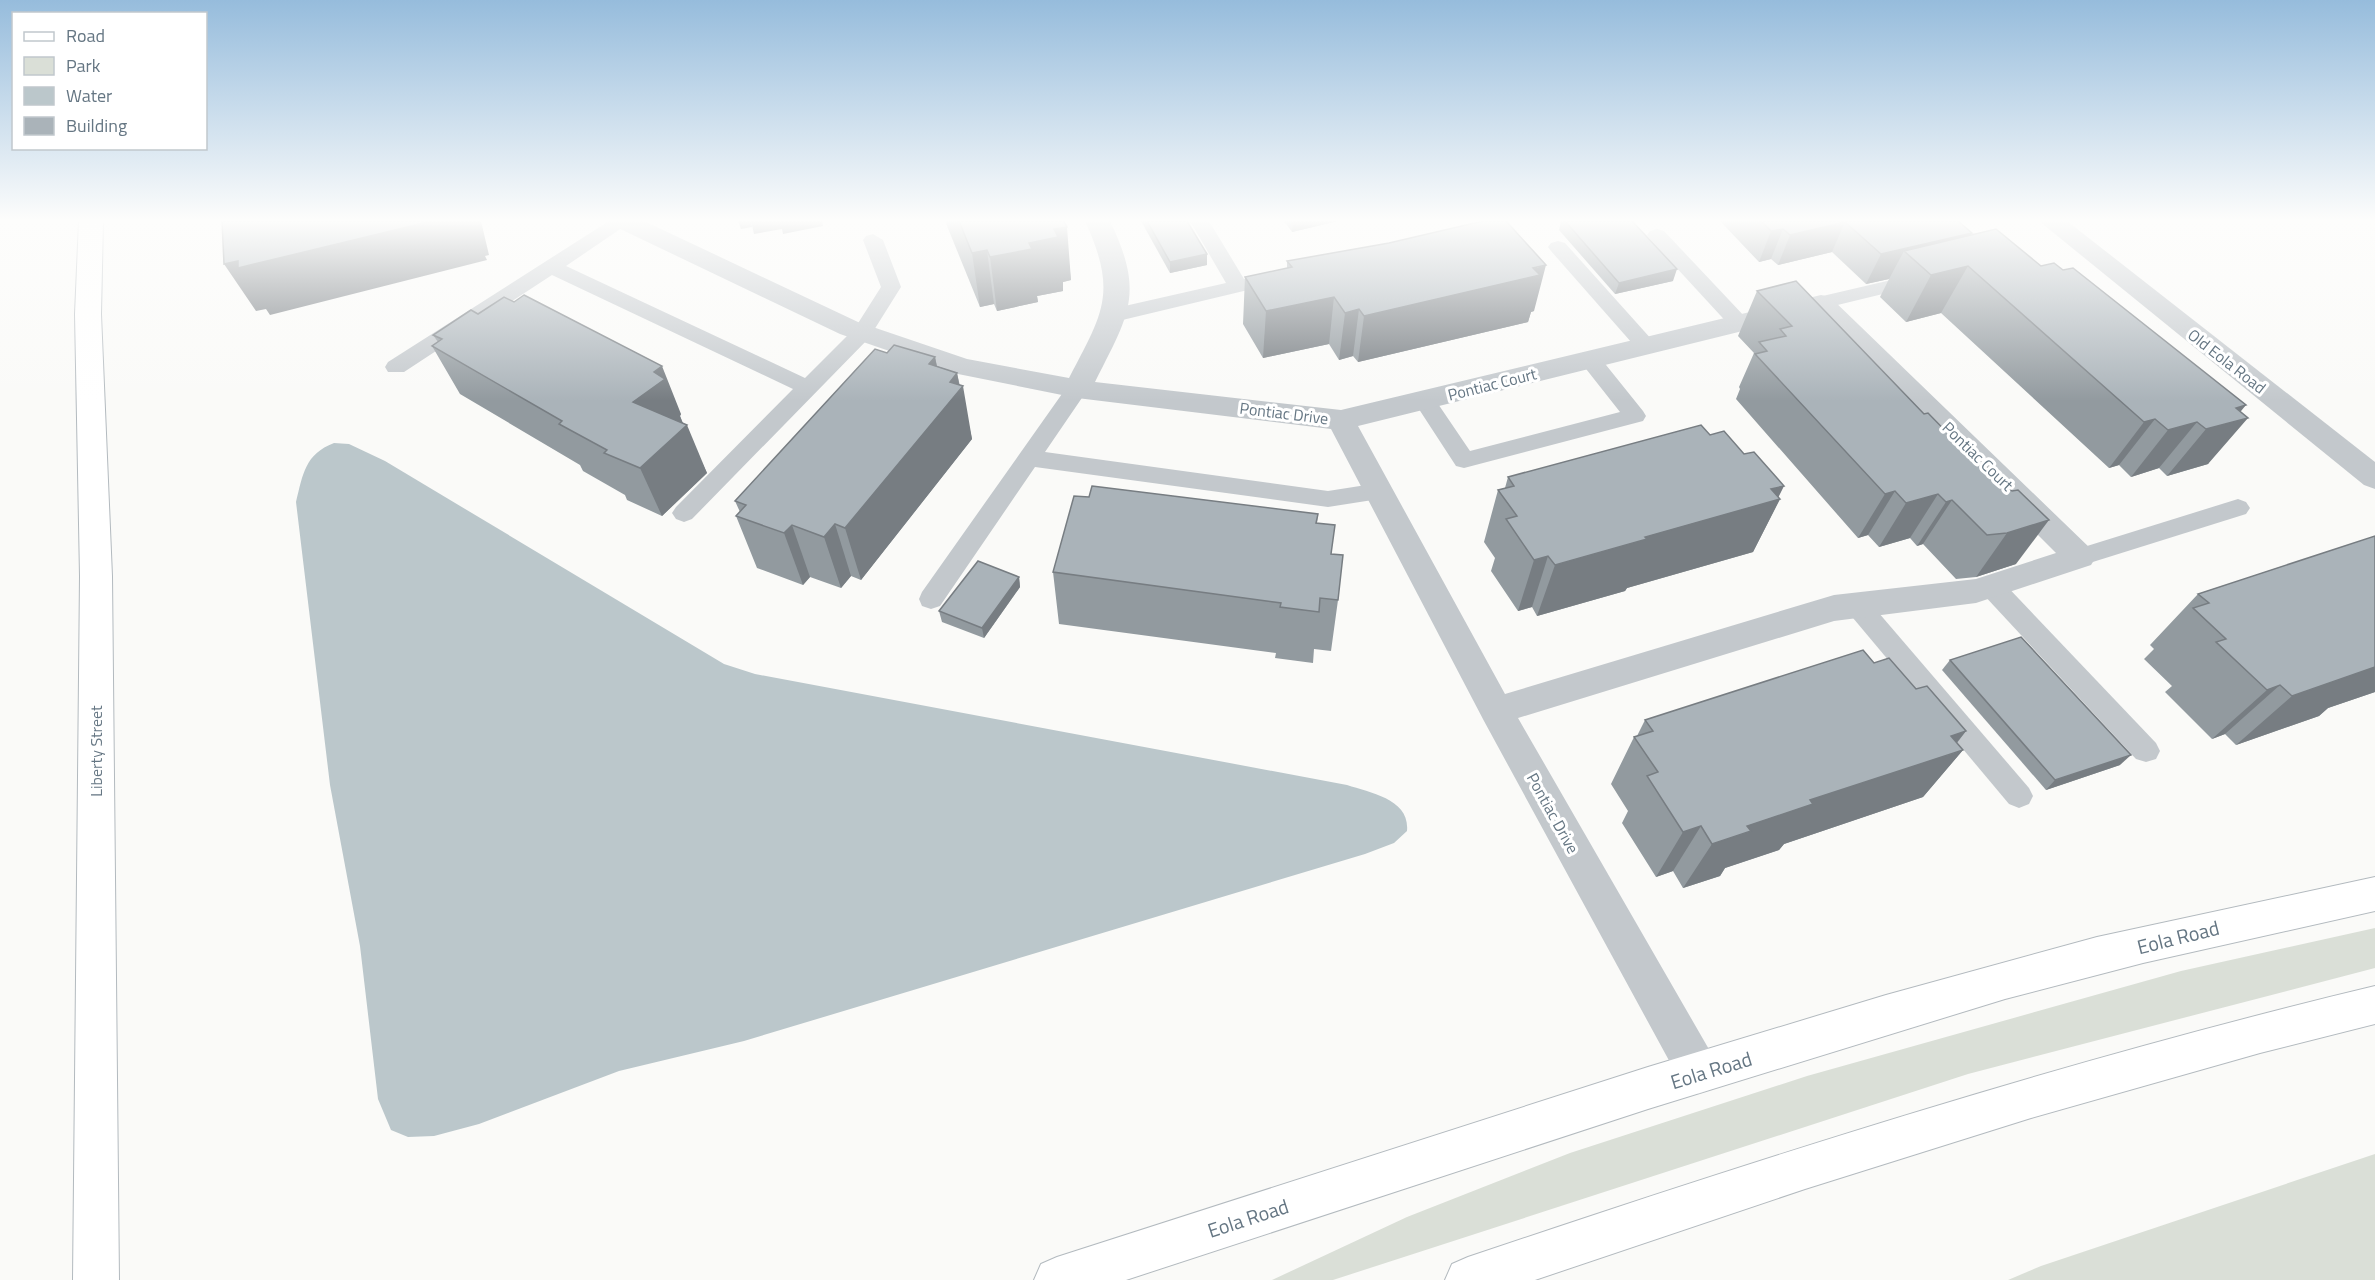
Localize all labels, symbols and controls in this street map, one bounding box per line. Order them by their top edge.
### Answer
legend [12,12,207,150]
text: Road [66,22,105,49]
text: Park [66,52,101,79]
text: Water [66,82,112,109]
text: Building [66,112,127,139]
street label: Old Eola Road [2183,323,2271,399]
street label: Pontiac Court [1445,361,1539,407]
street label: Pontiac Drive [1238,396,1330,430]
street label: Pontiac Court [1937,416,2019,496]
street label: Liberty Street [84,705,108,797]
street label: Pontiac Drive [1521,768,1585,858]
street label: Eola Road [2134,912,2222,962]
street label: Eola Road [1666,1043,1756,1097]
street label: Eola Road [1203,1190,1293,1246]

